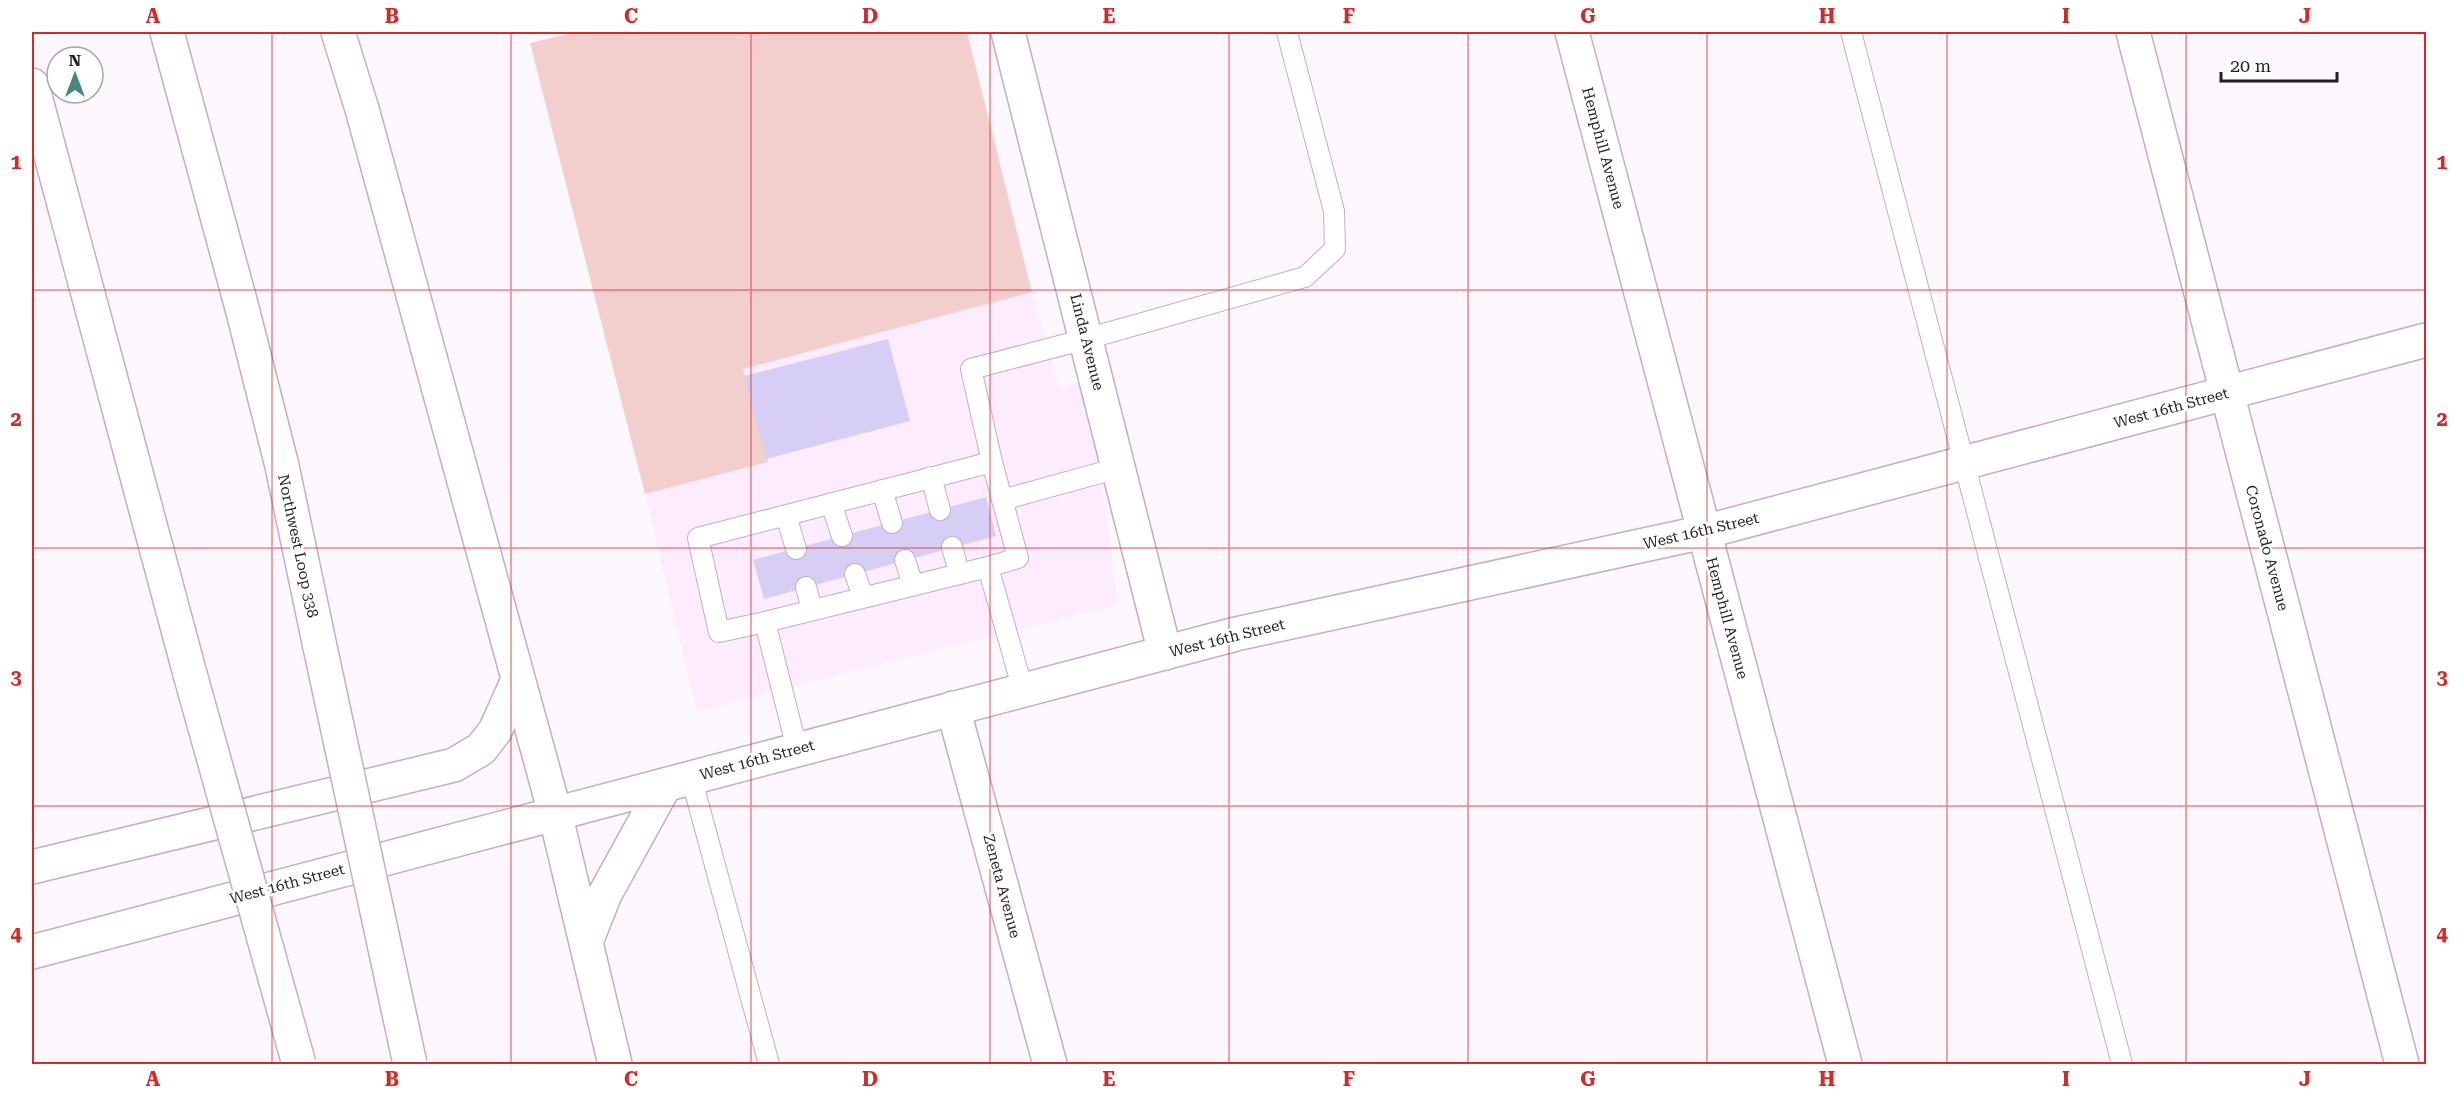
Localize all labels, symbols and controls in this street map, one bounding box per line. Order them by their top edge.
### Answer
text: A [146,4,161,28]
text: B [385,4,399,28]
text: C [624,4,638,28]
text: D [862,4,878,28]
text: E [1103,4,1116,28]
text: F [1343,4,1355,28]
text: G [1580,4,1596,28]
text: H [1819,4,1835,28]
text: I [2062,4,2070,28]
text: J [2299,4,2311,28]
north arrow [45,45,105,105]
scale bar [2221,45,2336,83]
text: N [69,51,81,70]
text: 20 m [2230,55,2271,76]
street label: Hemphill Avenue [1578,85,1628,211]
text: 1 [10,150,22,174]
text: 1 [2436,150,2448,174]
street label: Linda Avenue [1066,292,1108,392]
street label: West 16th Street [2112,384,2231,432]
text: 2 [10,407,22,431]
text: 2 [2436,407,2448,431]
street label: Northwest Loop 338 [274,473,322,619]
street label: Coronado Avenue [2242,483,2292,613]
street label: West 16th Street [1641,509,1761,553]
street label: Hemphill Avenue [1702,555,1752,681]
street label: West 16th Street [1167,615,1287,661]
text: 3 [10,665,22,689]
text: 3 [2436,665,2448,689]
street label: West 16th Street [698,736,817,784]
street label: Zeneta Avenue [979,832,1025,940]
street label: West 16th Street [228,860,347,908]
text: 4 [10,922,22,946]
text: 4 [2436,922,2448,946]
text: A [146,1067,161,1091]
text: B [385,1067,399,1091]
text: C [624,1067,638,1091]
text: D [862,1067,878,1091]
text: E [1103,1067,1116,1091]
text: F [1343,1067,1355,1091]
text: G [1580,1067,1596,1091]
text: H [1819,1067,1835,1091]
text: I [2062,1067,2070,1091]
text: J [2299,1067,2311,1091]

